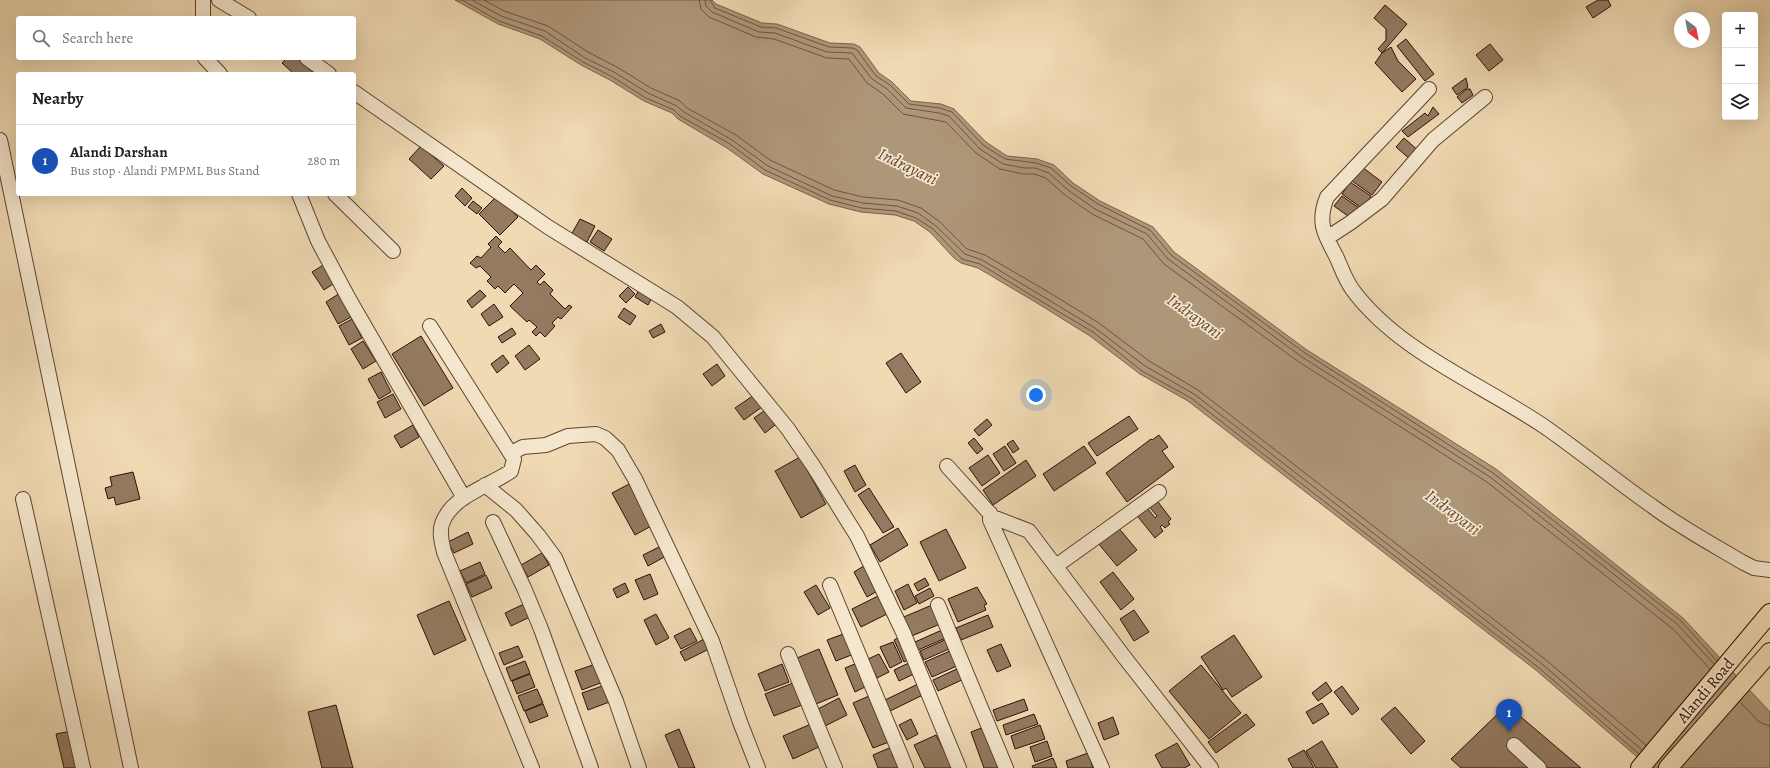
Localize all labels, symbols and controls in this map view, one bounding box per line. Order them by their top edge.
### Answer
north arrow [1674,12,1710,48]
map controls [1722,12,1758,120]
button: + [1722,12,1758,48]
search box [16,16,356,60]
icon: search [30,27,52,49]
text: Search here [62,28,133,48]
button: − [1722,48,1758,84]
button: layers [1722,84,1758,120]
text: Nearby [32,87,83,110]
text: Alandi Darshan [70,142,168,162]
water label: Indrayani [874,142,942,191]
text: 1 [43,152,47,169]
text: 280 m [307,152,340,169]
text: Bus stop · Alandi PMPML Bus Stand [70,162,260,179]
water label: Indrayani [1162,288,1228,345]
your location [1026,385,1046,405]
water label: Indrayani [1420,484,1485,541]
street label: Alandi Road [1671,653,1740,729]
pin: 1 [1496,699,1522,732]

